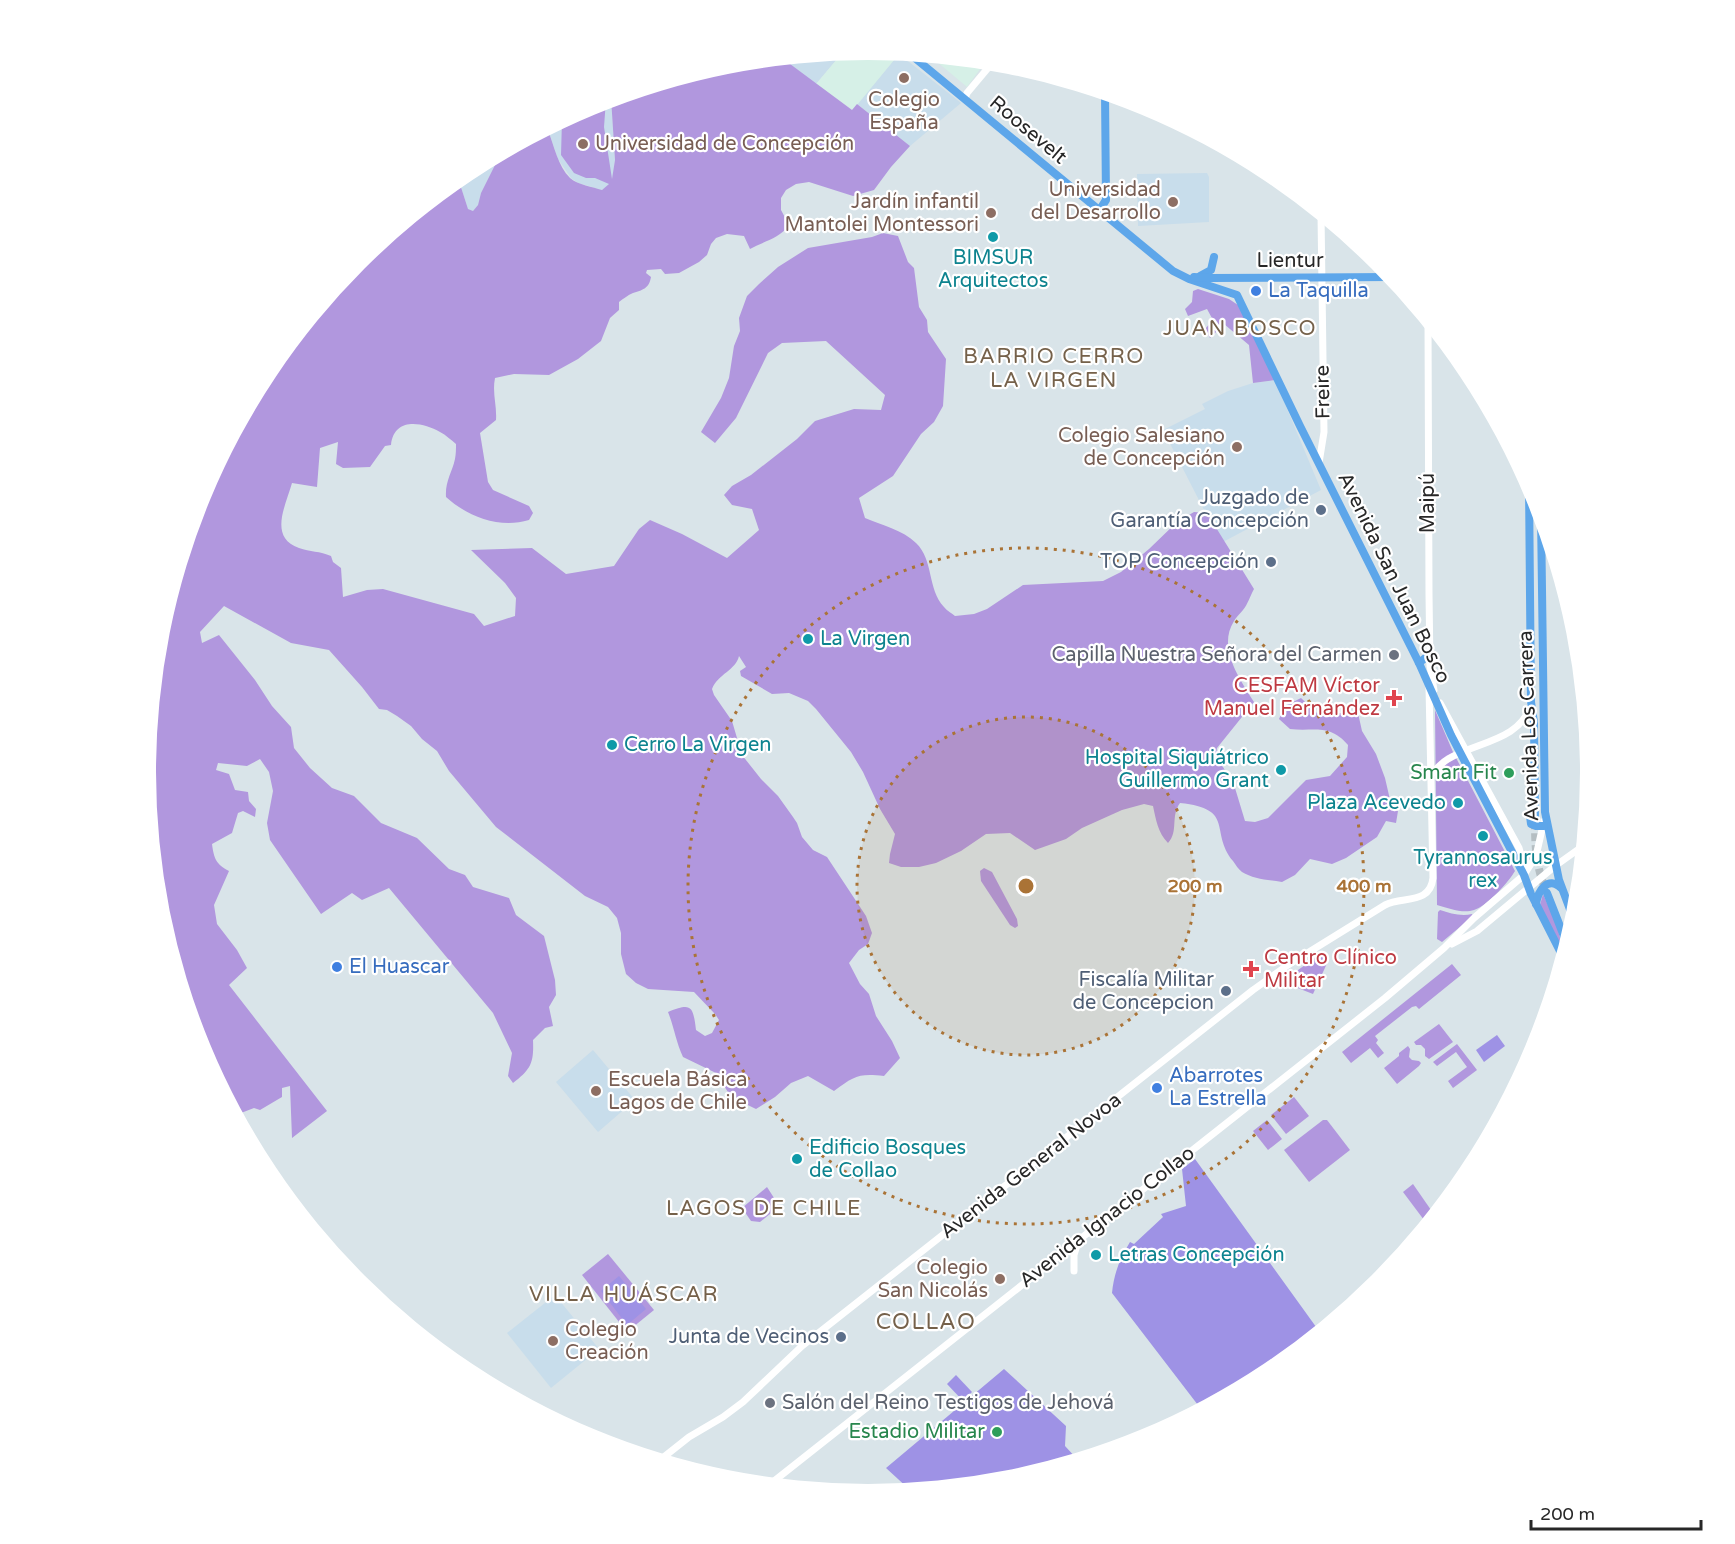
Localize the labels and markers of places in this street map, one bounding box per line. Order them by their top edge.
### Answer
marker: Colegio España [897,71,911,85]
place label: Colegio España [868,88,940,135]
place label: Universidad de Concepción [595,132,854,156]
marker: Universidad de Concepción [576,137,590,151]
place label: Universidad del Desarrollo [1031,178,1161,225]
place label: Jardín infantil Mantolei Montessori [784,190,979,237]
marker: Universidad del Desarrollo [1166,195,1180,209]
marker: Jardín infantil Mantolei Montessori [984,206,998,220]
marker: BIMSUR Arquitectos [986,230,1000,244]
place label: BIMSUR Arquitectos [938,246,1048,293]
place label: La Taquilla [1268,279,1369,303]
marker: La Taquilla [1249,284,1263,298]
place label: Colegio Salesiano de Concepción [1058,424,1225,471]
marker: Colegio Salesiano de Concepción [1230,440,1244,454]
place label: Juzgado de Garantía Concepción [1110,486,1309,533]
marker: Juzgado de Garantía Concepción [1314,503,1328,517]
place label: TOP Concepción [1100,550,1259,574]
marker: TOP Concepción [1264,555,1278,569]
place label: La Virgen [820,627,910,651]
marker: La Virgen [801,632,815,646]
place label: Capilla Nuestra Señora del Carmen [1051,643,1382,667]
marker: Capilla Nuestra Señora del Carmen [1387,648,1401,662]
place label: CESFAM Víctor Manuel Fernández [1204,674,1380,721]
marker: CESFAM Víctor Manuel Fernández [1385,689,1403,707]
place label: Cerro La Virgen [624,733,771,757]
marker: Cerro La Virgen [605,738,619,752]
place label: Hospital Siquiátrico Guillermo Grant [1085,746,1269,793]
place label: Smart Fit [1410,761,1497,785]
marker: Hospital Siquiátrico Guillermo Grant [1274,763,1288,777]
marker: Smart Fit [1502,766,1516,780]
place label: Plaza Acevedo [1307,791,1446,815]
marker: Plaza Acevedo [1451,796,1465,810]
marker: Tyrannosaurus rex [1476,829,1490,843]
place label: Tyrannosaurus rex [1413,846,1553,893]
centre of rings [1016,876,1036,896]
place label: Centro Clínico Militar [1264,946,1397,993]
place label: El Huascar [349,955,450,979]
marker: El Huascar [330,960,344,974]
marker: Centro Clínico Militar [1242,960,1260,978]
place label: Fiscalía Militar de Concepcion [1072,968,1214,1015]
marker: Fiscalía Militar de Concepcion [1219,984,1233,998]
place label: Abarrotes La Estrella [1169,1064,1267,1111]
place label: Escuela Básica Lagos de Chile [608,1068,747,1115]
marker: Abarrotes La Estrella [1150,1081,1164,1095]
marker: Escuela Básica Lagos de Chile [589,1084,603,1098]
place label: Edificio Bosques de Collao [809,1136,966,1183]
marker: Edificio Bosques de Collao [790,1152,804,1166]
place label: Letras Concepción [1108,1243,1285,1267]
marker: Letras Concepción [1089,1248,1103,1262]
place label: Colegio San Nicolás [878,1256,988,1303]
marker: Colegio San Nicolás [993,1272,1007,1286]
place label: Colegio Creación [565,1318,649,1365]
place label: Junta de Vecinos [669,1325,829,1349]
marker: Junta de Vecinos [834,1330,848,1344]
marker: Colegio Creación [546,1334,560,1348]
place label: Salón del Reino Testigos de Jehová [782,1391,1114,1415]
marker: Salón del Reino Testigos de Jehová [763,1396,777,1410]
place label: Estadio Militar [848,1420,985,1444]
marker: Estadio Militar [990,1425,1004,1439]

